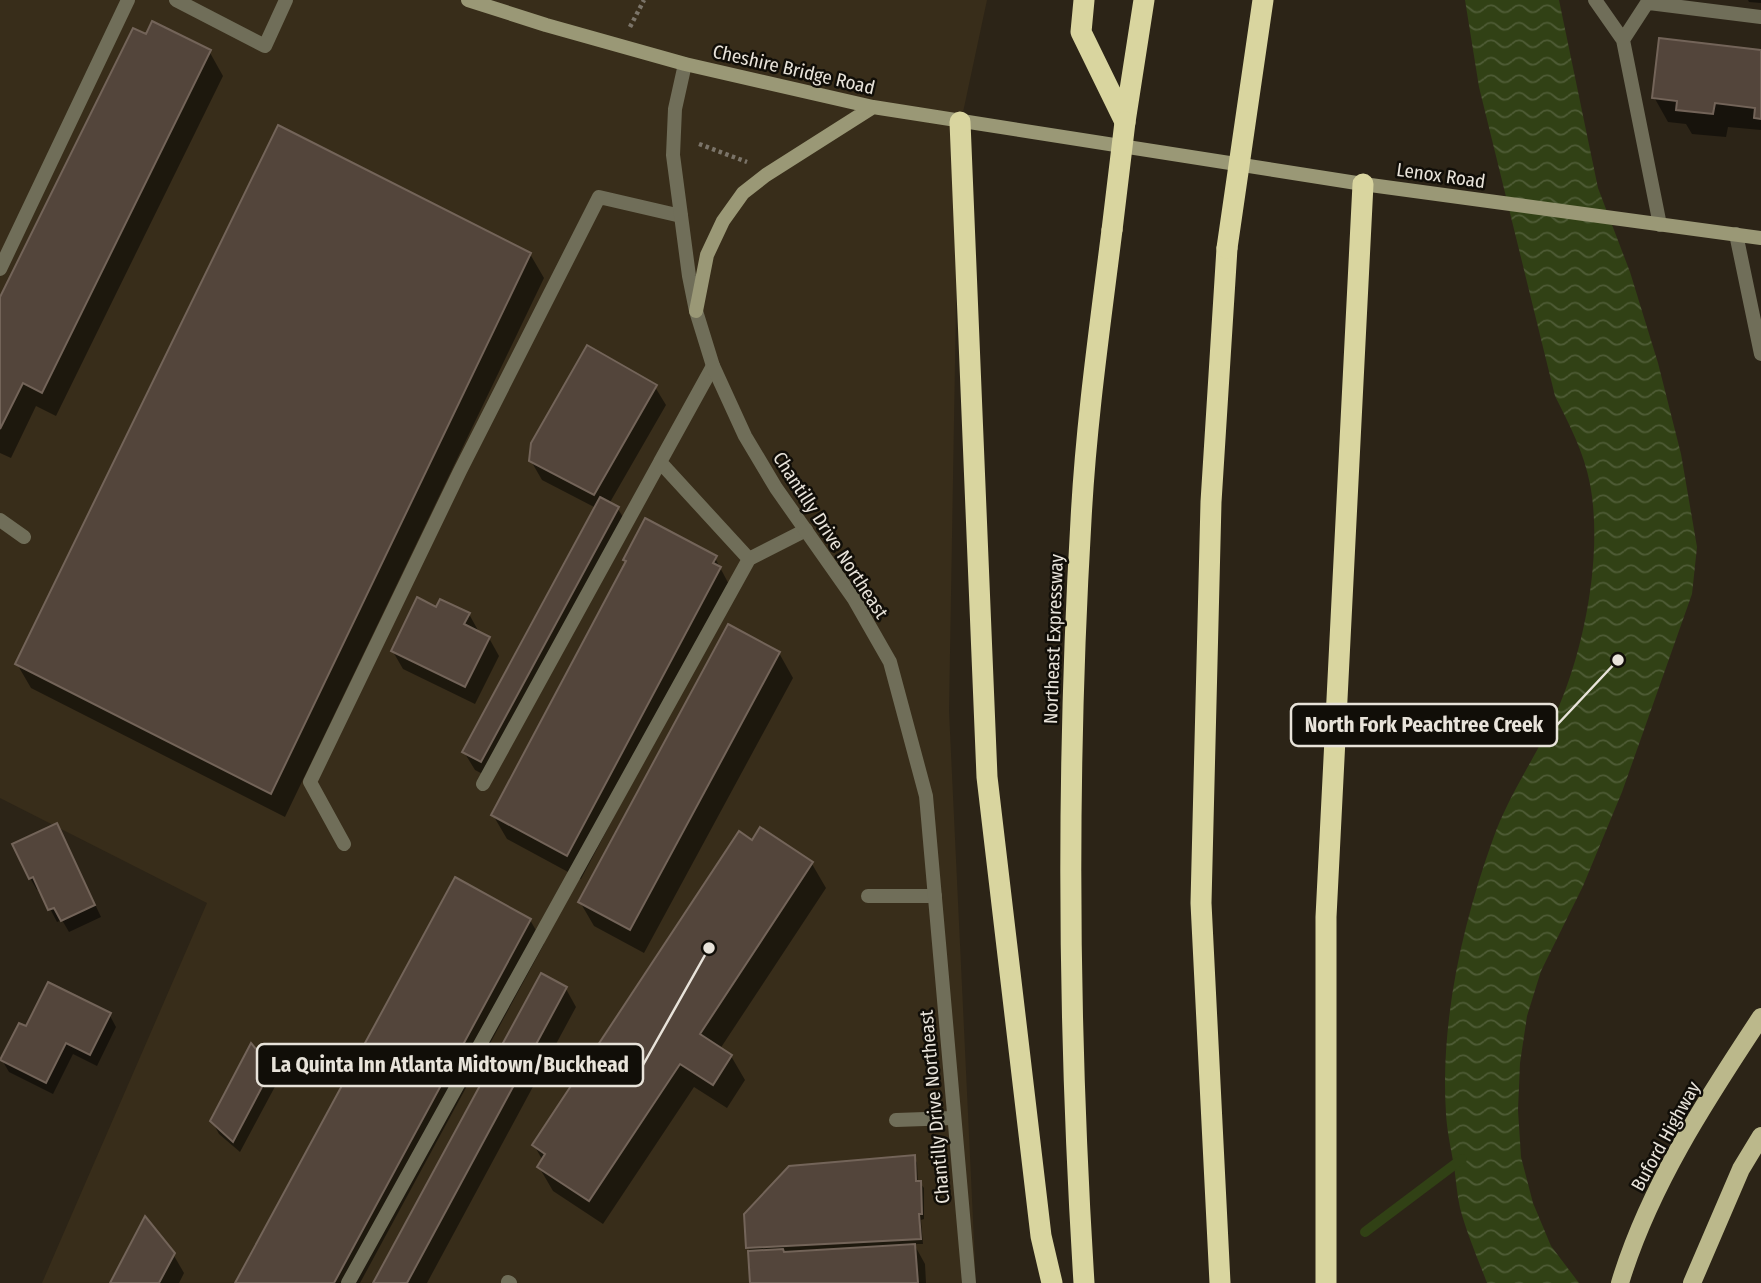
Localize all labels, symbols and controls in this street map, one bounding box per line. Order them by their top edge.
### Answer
street label: Cheshire Bridge Road [711,40,877,99]
street label: Lenox Road [1395,158,1487,193]
street label: Chantilly Drive Northeast [768,448,894,624]
street label: Northeast Expressway [1039,553,1068,724]
callout: North Fork Peachtree Creek [1291,704,1557,746]
text: North Fork Peachtree Creek [1305,712,1544,738]
street label: Chantilly Drive Northeast [915,1008,954,1205]
callout: La Quinta Inn Atlanta Midtown/Buckhead [257,1044,643,1086]
text: La Quinta Inn Atlanta Midtown/Buckhead [271,1052,629,1078]
street label: Buford Highway [1626,1077,1705,1195]

